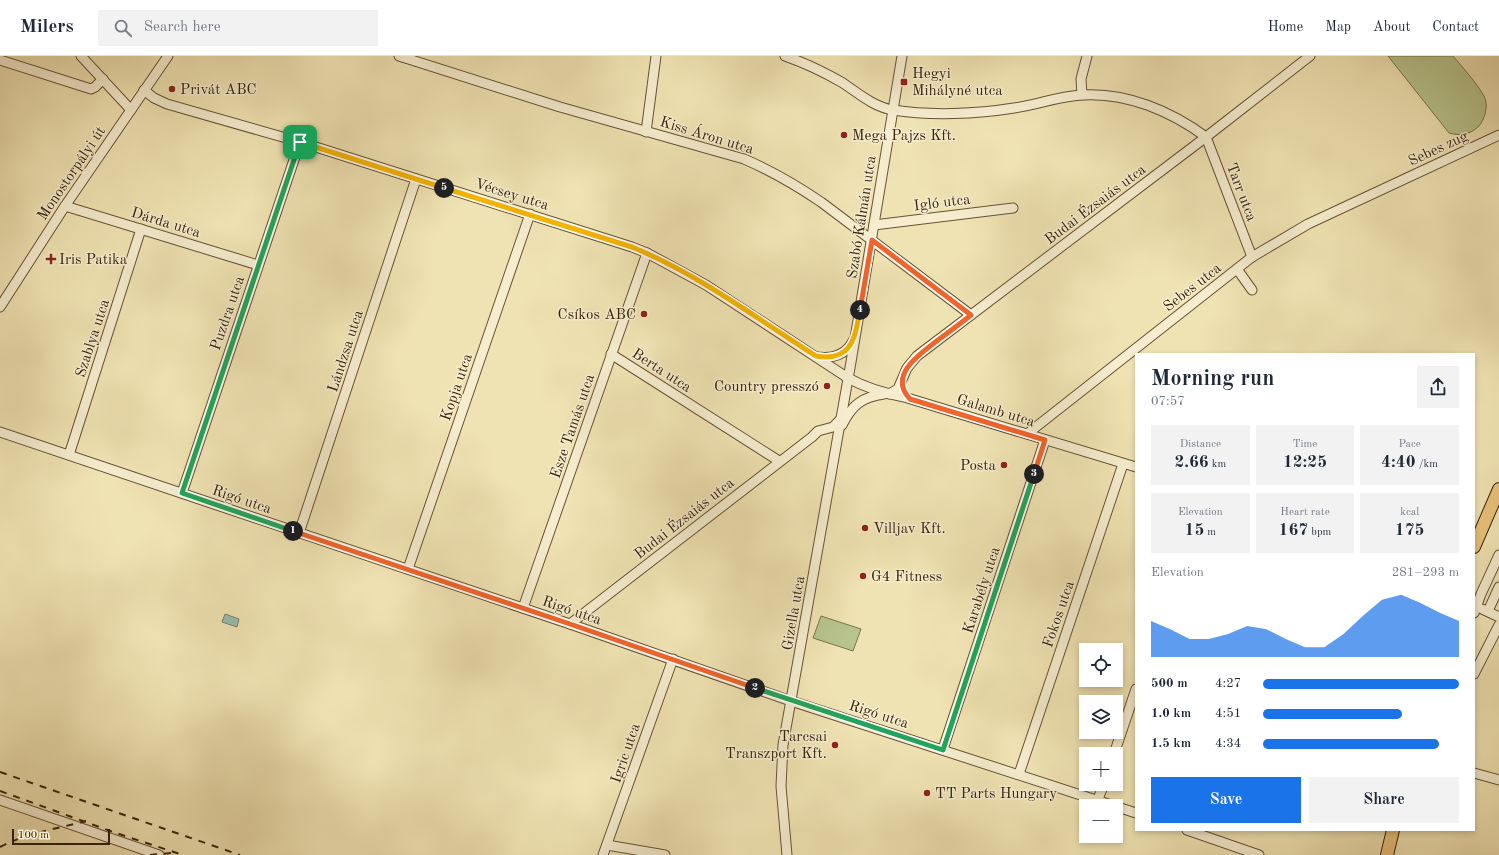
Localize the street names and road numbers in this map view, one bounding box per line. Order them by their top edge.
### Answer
street label: Kiss Áron utca [658,112,757,158]
street label: Monostorpályi út [35,124,109,223]
street label: Sebes zug [1406,129,1471,170]
street label: Szabó Kálmán utca [845,154,880,280]
street label: Budai Ézsaiás utca [1041,160,1150,248]
street label: Tarr utca [1223,161,1259,224]
street label: Vécsey utca [473,177,551,214]
street label: Igló utca [913,193,972,214]
street label: Dárda utca [129,206,203,241]
street label: Sebes utca [1161,261,1225,315]
street label: Puzdra utca [209,274,248,353]
street label: Szablya utca [74,297,113,379]
street label: Lándzsa utca [326,308,367,394]
street label: Berta utca [629,347,694,396]
street label: Kopja utca [439,351,476,423]
street label: Esze Tamás utca [549,372,598,481]
street label: Galamb utca [955,392,1037,431]
street label: Budai Ézsaiás utca [630,473,738,563]
street label: Rigó utca [210,483,274,518]
street label: Karabély utca [961,545,1004,636]
street label: Gizella utca [781,574,809,652]
street label: Fokos utca [1041,579,1078,650]
street label: Rigó utca [540,594,604,629]
street label: Rigó utca [847,699,911,732]
street label: Igric utca [609,721,644,785]

